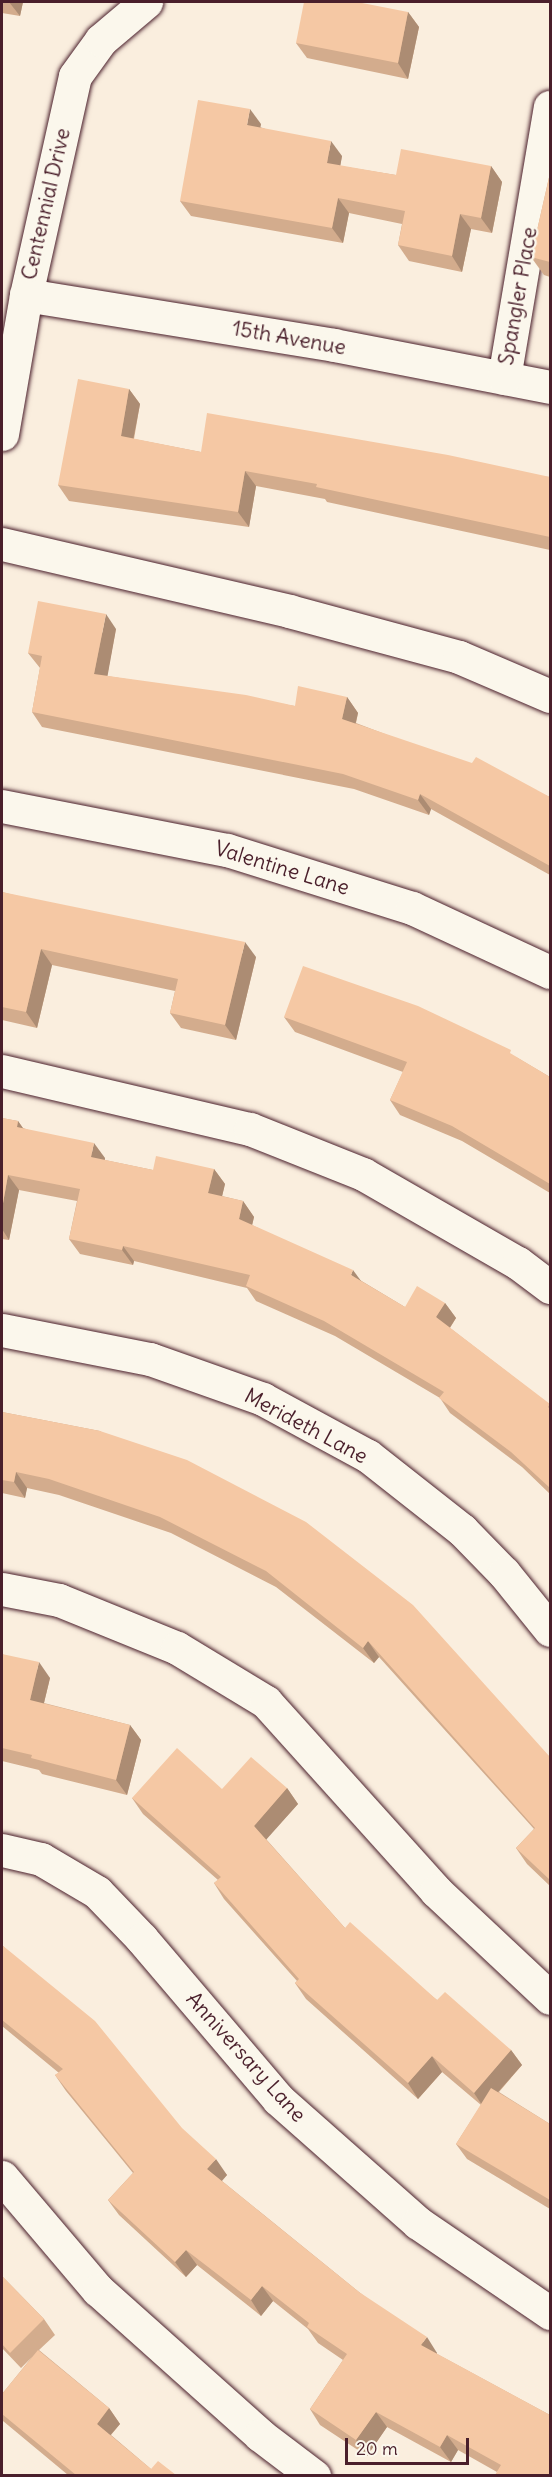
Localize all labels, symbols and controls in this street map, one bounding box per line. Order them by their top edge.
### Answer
street label: Centennial Drive [16,126,76,282]
street label: Spangler Place [493,225,543,367]
street label: 15th Avenue [230,316,348,360]
street label: Valentine Lane [212,836,352,900]
street label: Merideth Lane [240,1383,372,1469]
street label: Anniversary Lane [181,1987,311,2127]
scale bar [348,2426,472,2464]
text: 20 m [356,2437,398,2460]

